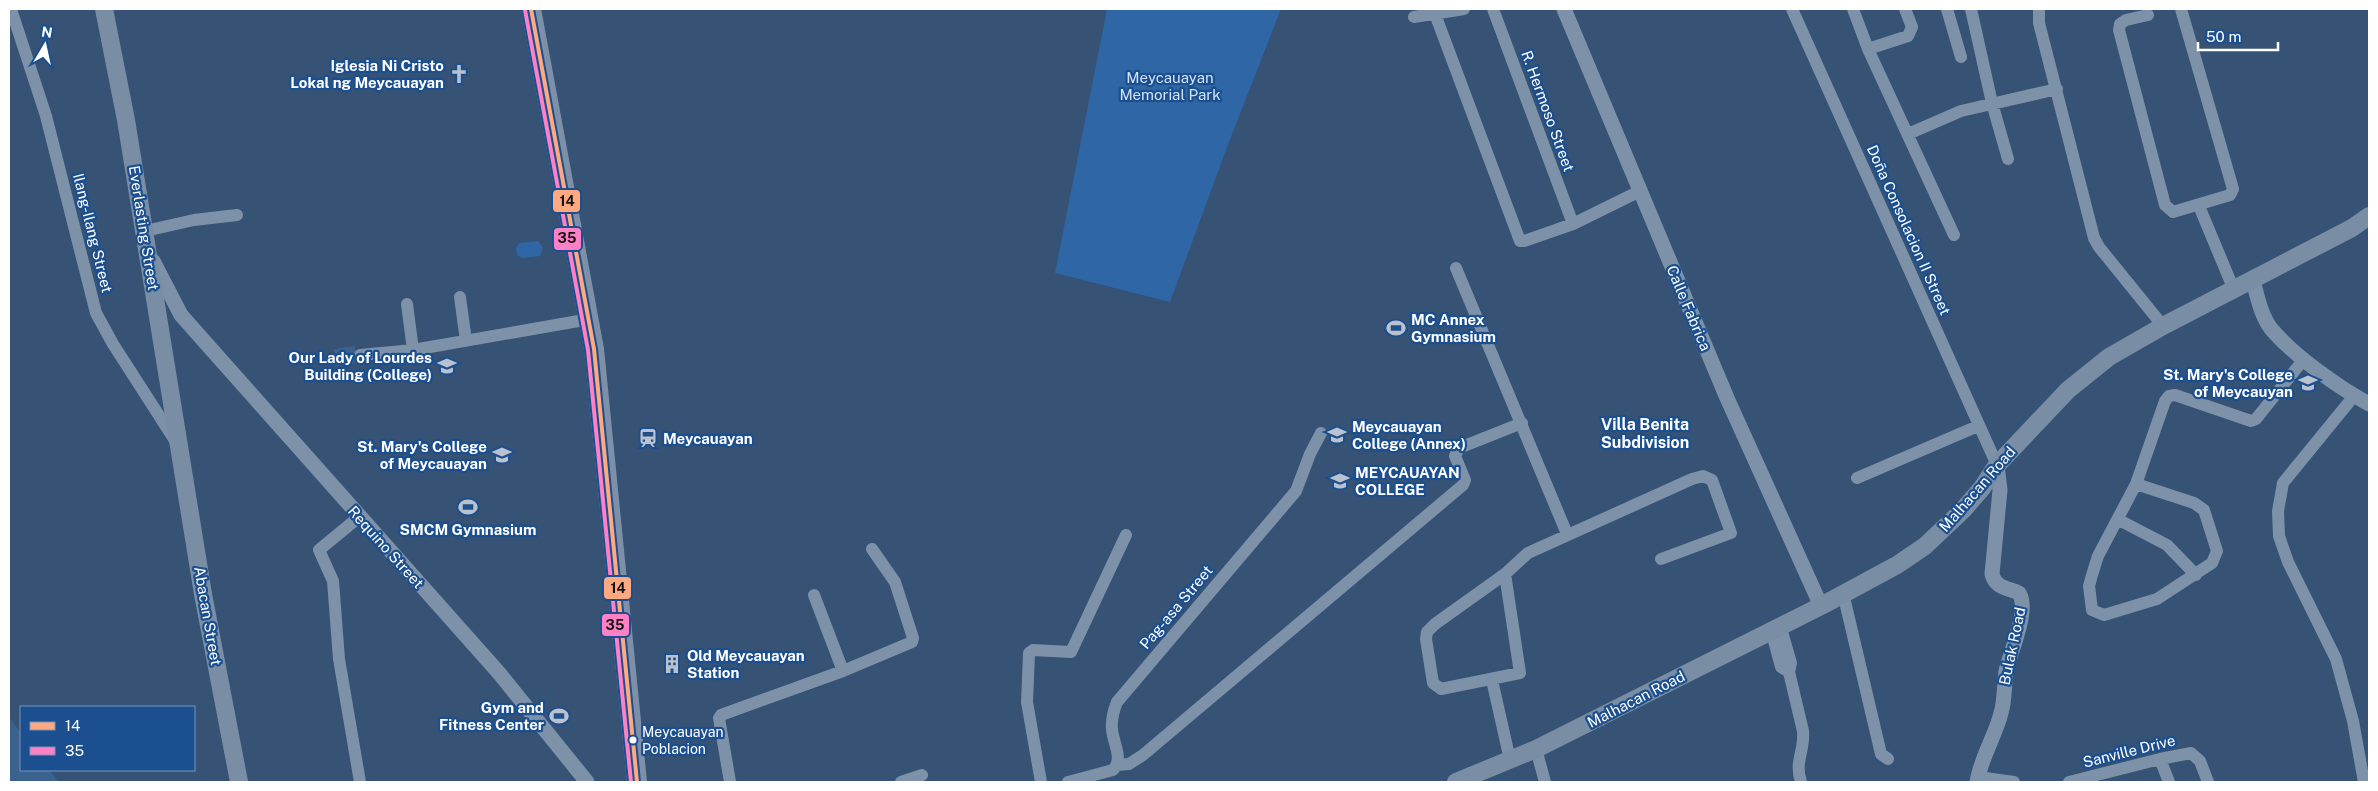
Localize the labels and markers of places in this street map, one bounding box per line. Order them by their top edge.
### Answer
place label: Iglesia Ni Cristo Lokal ng Meycauayan [290,57,444,91]
church icon: Iglesia Ni Cristo Lokal ng Meycauayan [448,63,470,85]
place label: MC Annex Gymnasium [1411,311,1496,345]
sports icon: MC Annex Gymnasium [1385,317,1407,339]
place label: Our Lady of Lourdes Building (College) [289,349,432,383]
school or university icon: Our Lady of Lourdes Building (College) [436,355,458,377]
place label: St. Mary's College of Meycauyan [2163,366,2293,400]
school or university icon: St. Mary's College of Meycauyan [2297,372,2319,394]
place label: Meycauayan College (Annex) [1352,418,1466,452]
school or university icon: Meycauayan College (Annex) [1326,424,1348,446]
station icon: Meycauayan [637,427,659,449]
place label: Meycauayan [663,430,753,447]
place label: St. Mary's College of Meycauayan [357,438,487,472]
school or university icon: St. Mary's College of Meycauayan [491,444,513,466]
place label: MEYCAUAYAN COLLEGE [1355,464,1460,498]
school or university icon: MEYCAUAYAN COLLEGE [1329,470,1351,492]
sports icon: SMCM Gymnasium [457,496,479,518]
place label: SMCM Gymnasium [400,521,536,538]
place label: Old Meycauayan Station [687,647,805,681]
building icon: Old Meycauayan Station [661,653,683,675]
place label: Gym and Fitness Center [439,699,544,733]
sports icon: Gym and Fitness Center [548,705,570,727]
place label: Meycauayan Poblacion [642,724,724,757]
marker: Meycauayan Poblacion [628,735,638,745]

